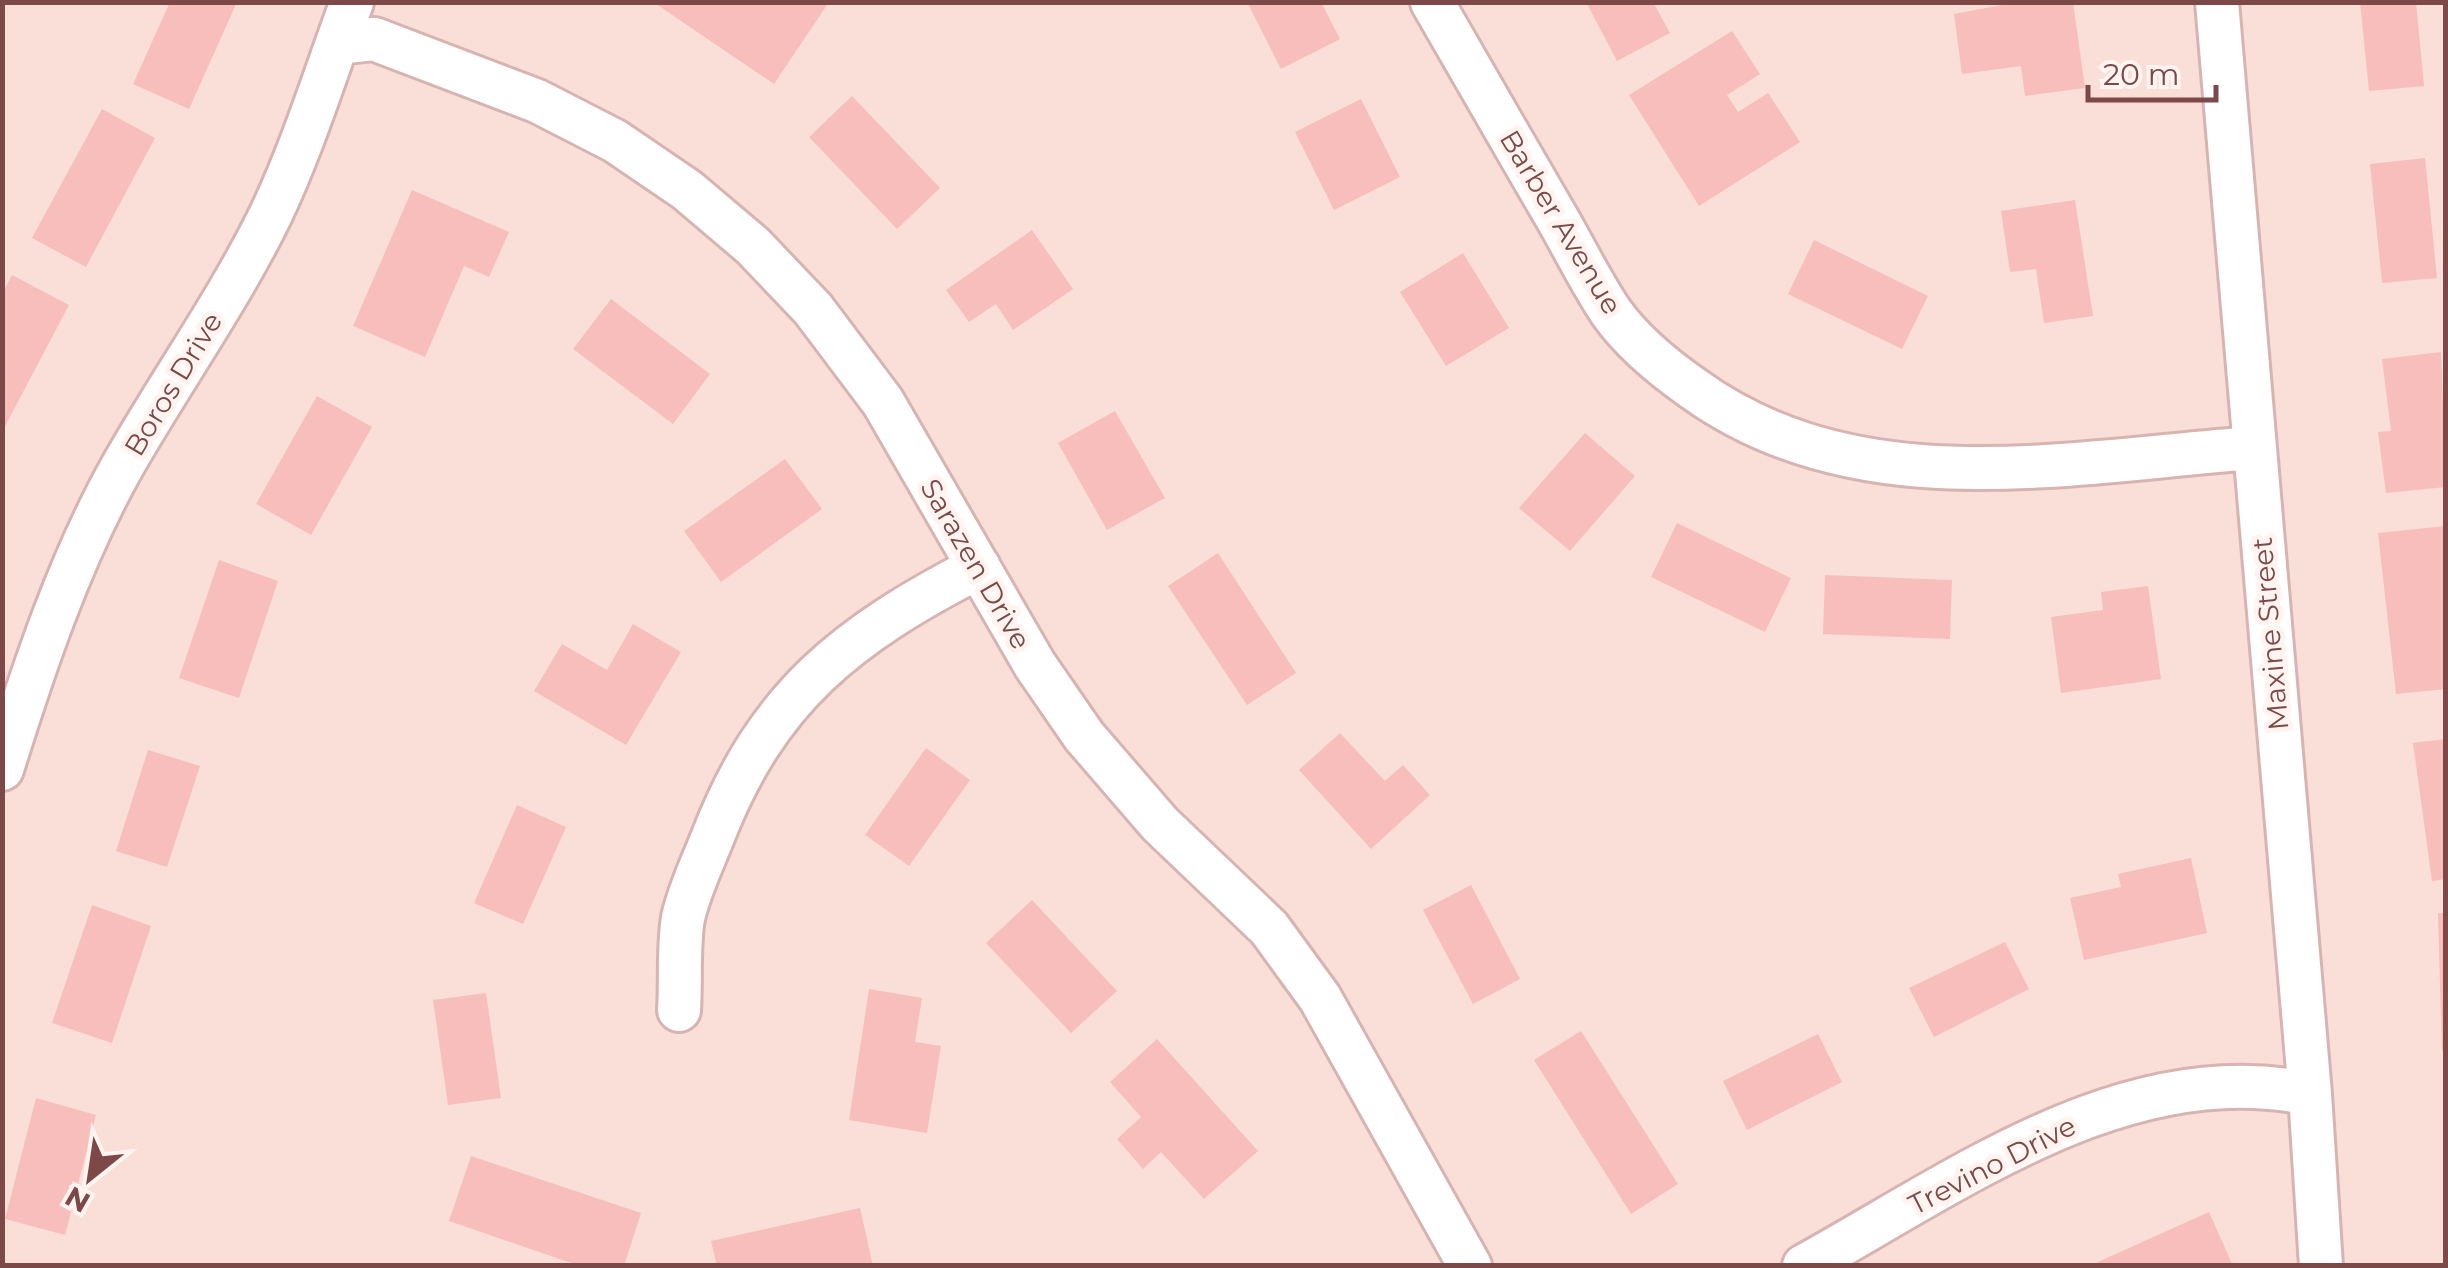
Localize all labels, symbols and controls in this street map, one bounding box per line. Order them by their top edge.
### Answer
scale bar [2088,40,2216,102]
text: 20 m [2103,56,2180,93]
street label: Barber Avenue [1493,124,1629,320]
street label: Boros Drive [117,306,229,462]
street label: Sarazen Drive [914,473,1038,655]
street label: Maxine Street [2245,536,2295,732]
street label: Trevino Drive [1903,1108,2081,1222]
north arrow [40,1128,140,1228]
text: N [59,1179,96,1220]

